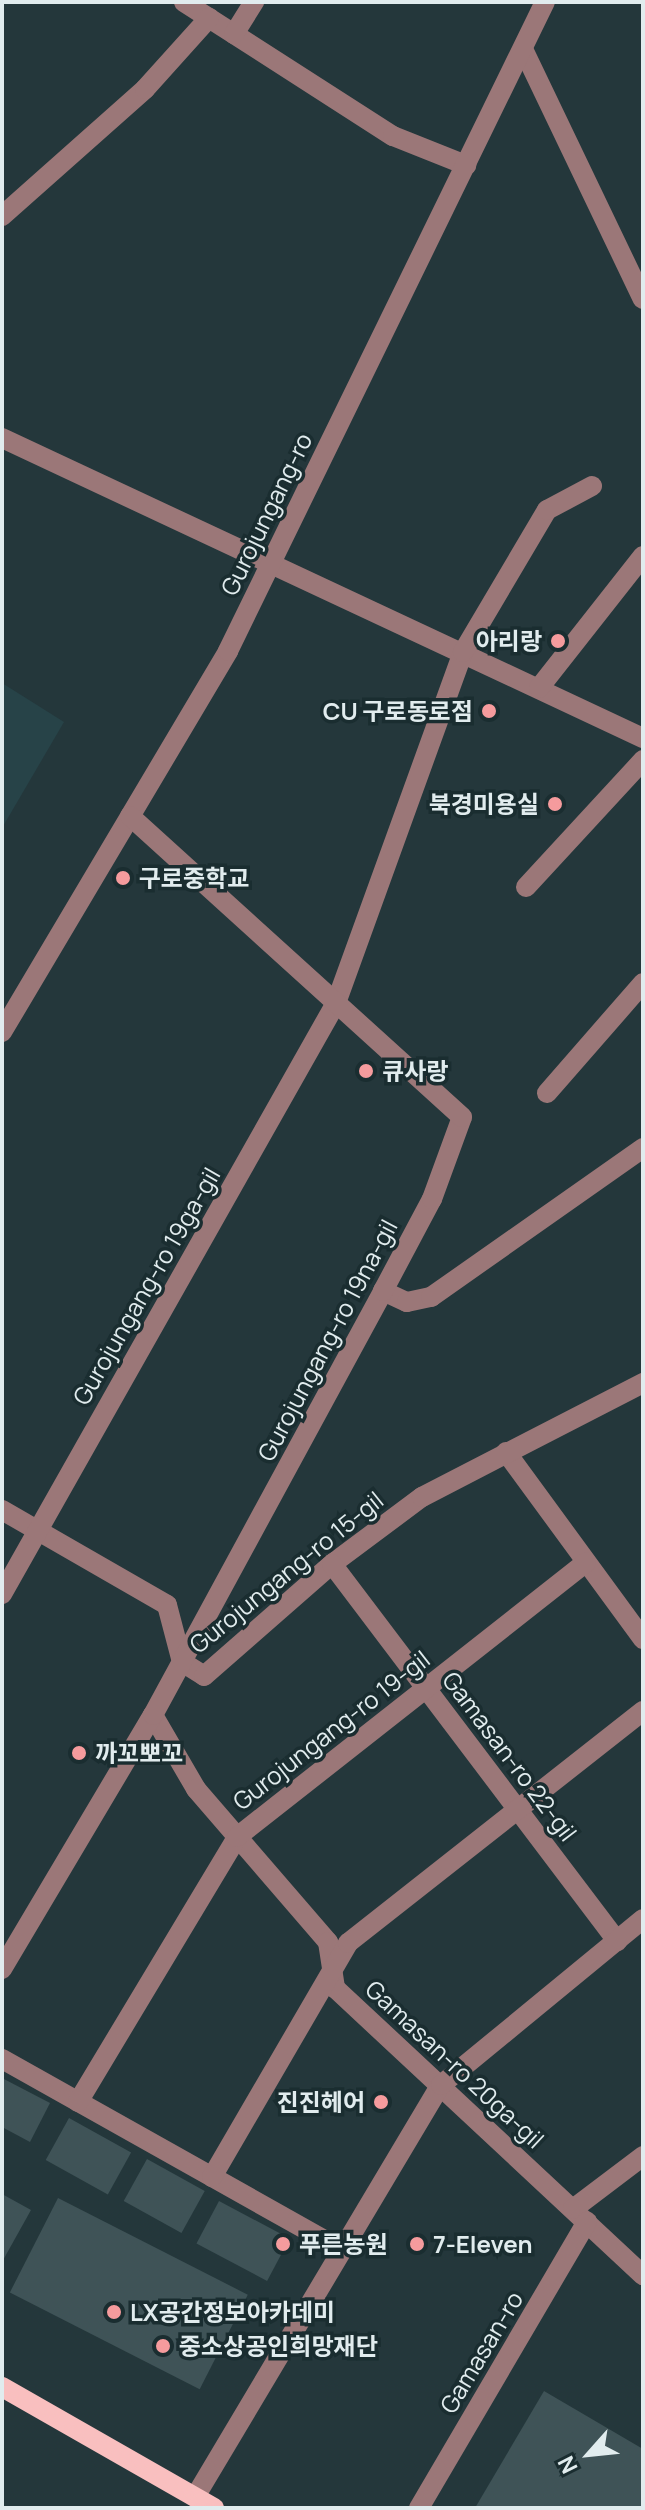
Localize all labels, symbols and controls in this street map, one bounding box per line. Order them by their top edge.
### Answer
street label: Gurojungang-ro [214,428,318,600]
place label: 아리랑 [476,627,542,655]
marker: 아리랑 [549,632,567,650]
place label: CU 구로동로점 [323,697,473,725]
marker: CU 구로동로점 [480,702,498,720]
place label: 북경미용실 [429,790,539,818]
marker: 북경미용실 [546,795,564,813]
place label: 구로중학교 [139,864,249,892]
marker: 구로중학교 [114,869,132,887]
place label: 큐사랑 [382,1057,448,1085]
marker: 큐사랑 [357,1062,375,1080]
street label: Gurojungang-ro 19ga-gil [66,1162,226,1410]
street label: Gurojungang-ro 19na-gil [251,1214,403,1466]
street label: Gurojungang-ro 15-gil [183,1485,389,1659]
street label: Gurojungang-ro 19-gil [227,1644,435,1816]
street label: Gamasan-ro 22-gil [437,1666,583,1846]
place label: 까꼬뽀꼬 [95,1739,183,1767]
marker: 까꼬뽀꼬 [70,1744,88,1762]
street label: Gamasan-ro 20ga-gil [360,1974,550,2154]
place label: 진진헤어 [277,2088,365,2116]
marker: 진진헤어 [372,2093,390,2111]
place label: 푸른농원 [299,2230,387,2258]
place label: 7-Eleven [433,2230,532,2258]
marker: 푸른농원 [274,2235,292,2253]
marker: 7-Eleven [408,2235,426,2253]
street label: Gamasan-ro [433,2286,529,2418]
place label: LX공간정보아카데미 [130,2298,335,2326]
marker: LX공간정보아카데미 [105,2303,123,2321]
place label: 중소상공인희망재단 [179,2332,378,2360]
marker: 중소상공인희망재단 [154,2337,172,2355]
north arrow [549,2414,629,2494]
text: N [551,2451,585,2479]

